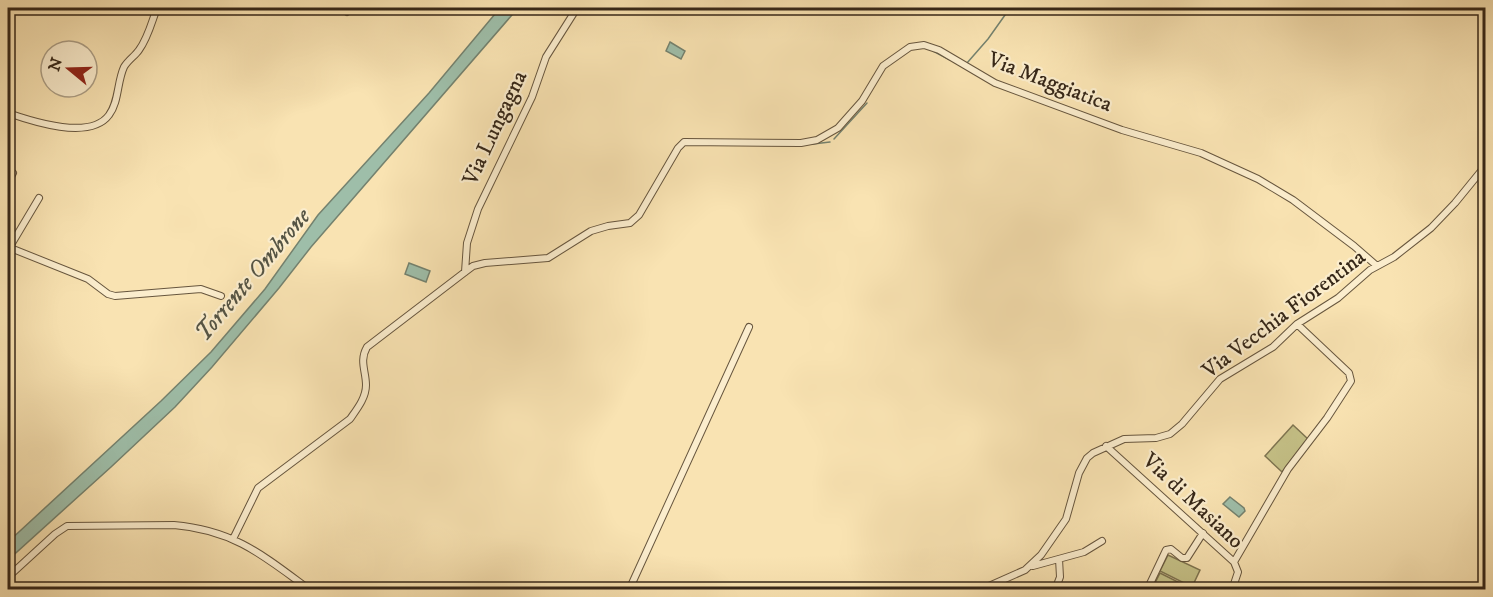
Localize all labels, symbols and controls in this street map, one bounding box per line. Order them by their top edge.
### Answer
north arrow [39,39,99,99]
street label: Via Maggiatica [983,46,1117,118]
text: N [44,55,67,74]
street label: Via Lungagna [456,66,534,190]
water label: Torrente Ombrone [189,202,318,348]
street label: Via Vecchia Fiorentina [1196,243,1372,385]
street label: Via di Masiano [1136,447,1249,555]

